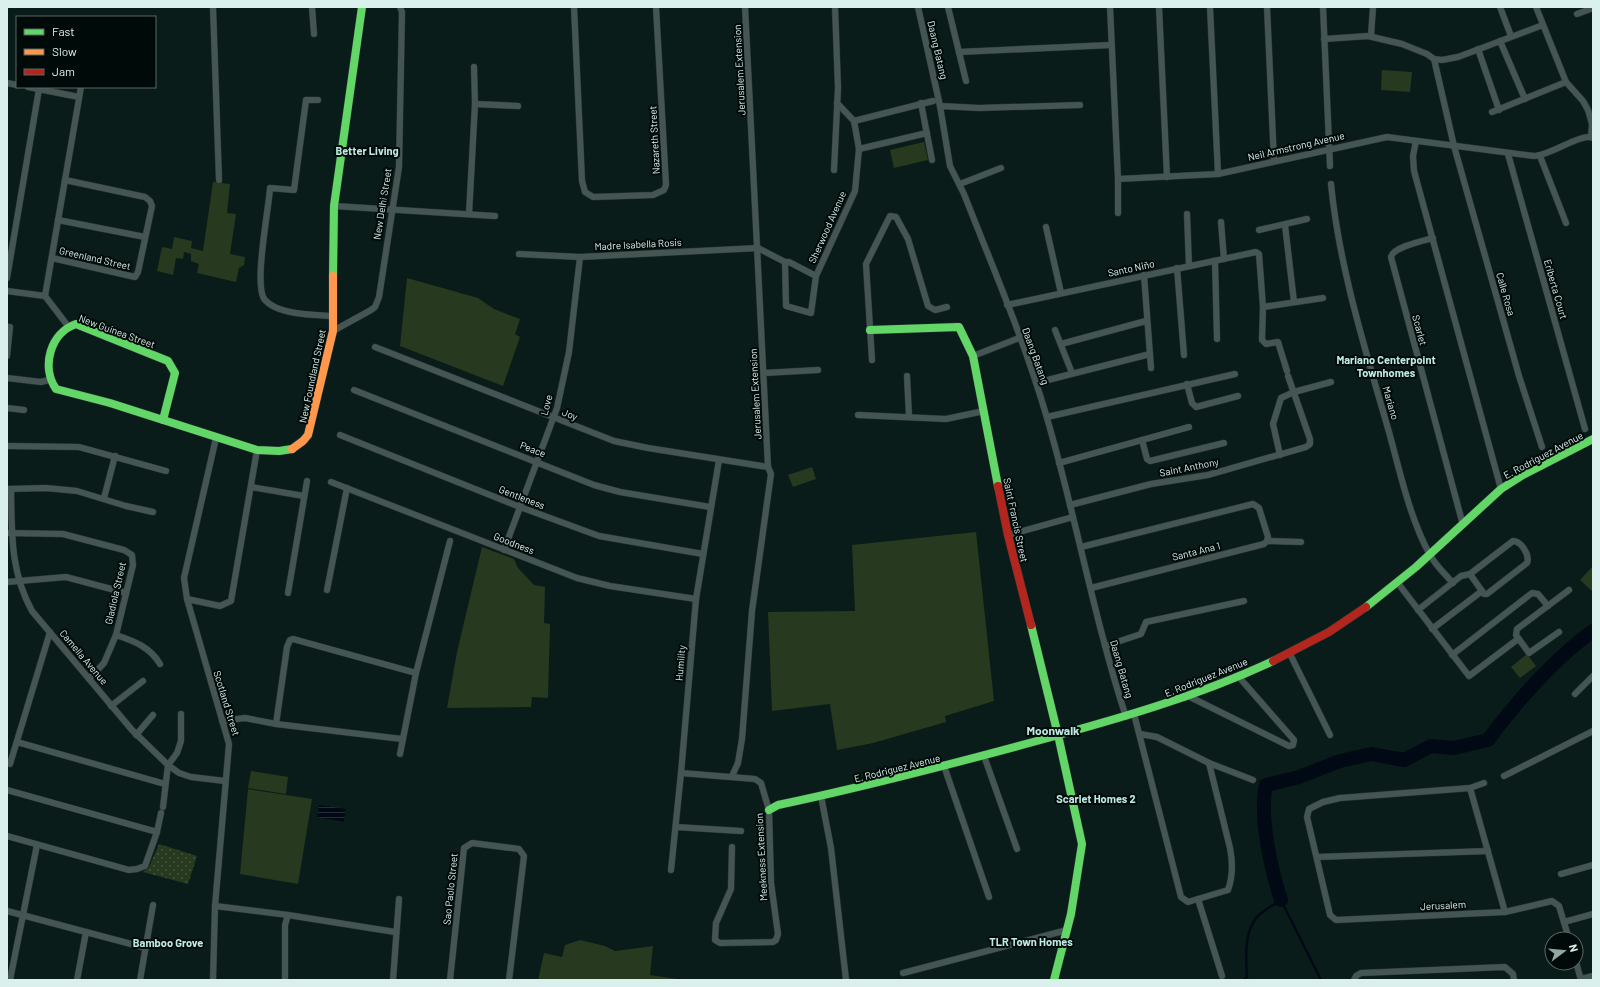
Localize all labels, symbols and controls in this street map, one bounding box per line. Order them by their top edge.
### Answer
legend [16,16,156,88]
street label: Daang Batang [925,19,951,81]
text: Fast [52,24,75,38]
street label: Jerusalem Extension [731,24,747,116]
text: Slow [52,44,77,58]
text: Jam [52,64,75,78]
street label: Nazareth Street [646,105,662,175]
street label: Neil Armstrong Avenue [1246,129,1346,163]
district label: Better Living [335,144,399,157]
street label: New Delhi Street [370,167,394,241]
street label: Sherwood Avenue [806,189,848,265]
street label: Madre Isabella Rosis [594,236,682,252]
street label: Greenland Street [58,244,132,272]
street label: Santo Niño [1107,257,1155,279]
street label: Eriberta Court [1542,258,1570,321]
street label: Calle Rosa [1494,271,1518,317]
street label: New Guinea Street [77,312,157,350]
street label: Scarlet [1410,313,1430,347]
street label: Daang Batang [1020,326,1052,386]
street label: New Foundland Street [296,328,328,424]
street label: Jerusalem Extension [747,348,763,440]
district label: Mariano Centerpoint Townhomes [1336,353,1436,379]
street label: Mariano [1380,385,1402,421]
street label: Love [538,393,554,417]
street label: Joy [561,406,580,423]
street label: E. Rodriguez Avenue [1501,429,1585,481]
street label: Peace [518,439,548,459]
street label: Saint Anthony [1158,455,1220,479]
street label: Saint Francis Street [1001,477,1031,564]
street label: Gentleness [497,483,547,511]
street label: Goodness [492,530,536,556]
street label: Santa Ana 1 [1171,539,1221,563]
street label: Gladiola Street [102,560,128,625]
street label: Camella Avenue [58,627,110,687]
street label: Daang Batang [1108,639,1136,699]
street label: Humility [672,644,688,681]
street label: E. Rodriguez Avenue [1163,655,1249,699]
street label: Scotland Street [211,669,243,737]
district label: Moonwalk [1026,723,1080,737]
street label: E. Rodriguez Avenue [853,751,941,785]
district label: Scarlet Homes 2 [1056,792,1136,805]
street label: Meekness Extension [753,813,769,901]
street label: Sao Paolo Street [440,852,460,925]
street label: Jerusalem [1420,898,1466,912]
north arrow [1544,931,1584,971]
district label: TLR Town Homes [989,935,1073,948]
district label: Bamboo Grove [133,936,203,949]
text: N [1567,943,1581,953]

